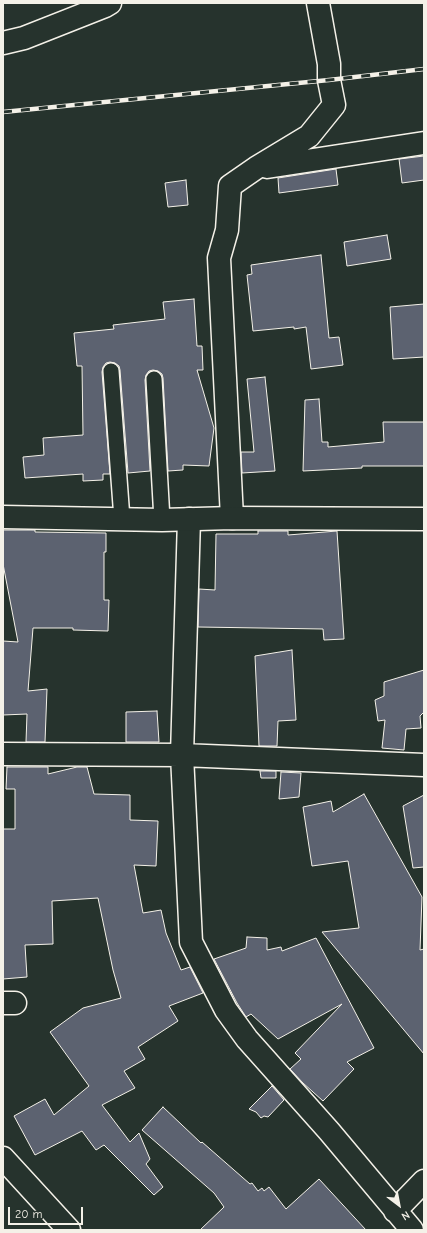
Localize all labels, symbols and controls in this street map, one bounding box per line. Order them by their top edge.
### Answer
north arrow [379,1185,419,1225]
scale bar [10,1199,85,1225]
text: 20 m [15,1207,43,1221]
text: N [399,1208,412,1223]

